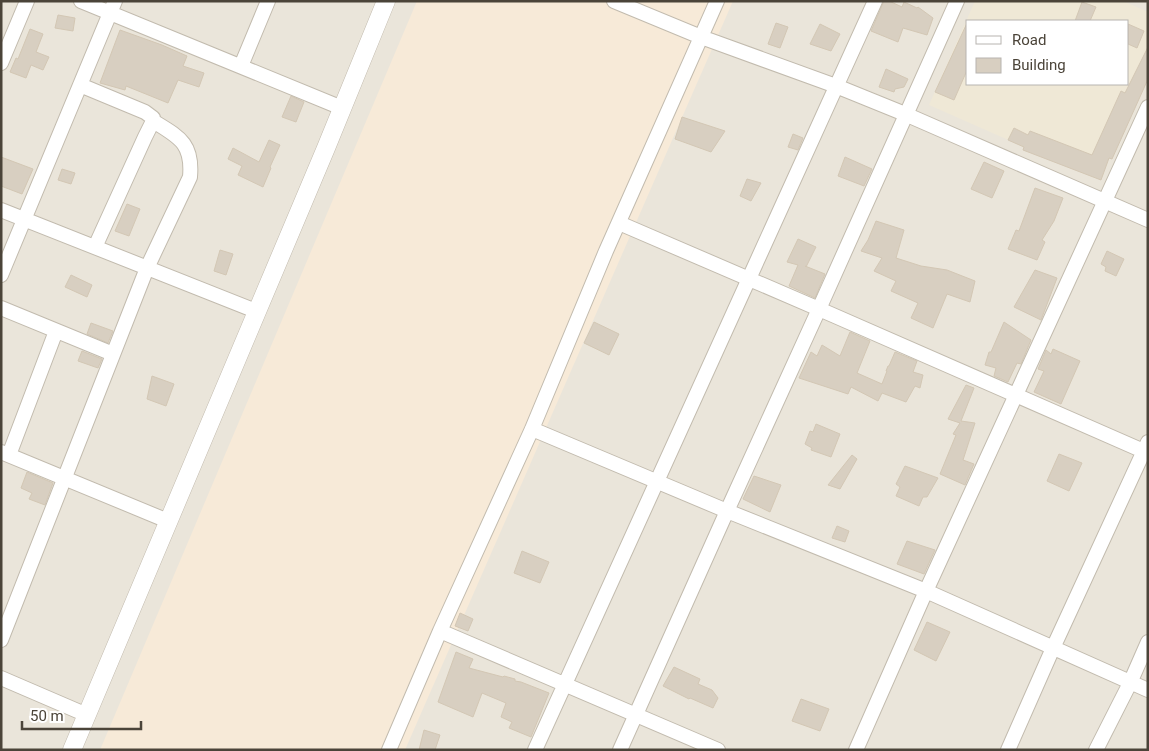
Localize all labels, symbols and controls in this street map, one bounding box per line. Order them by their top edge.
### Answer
legend [966,20,1129,85]
text: Road [1012,31,1046,49]
text: Building [1012,56,1066,74]
scale bar [22,698,141,730]
text: 50 m [30,707,64,725]

